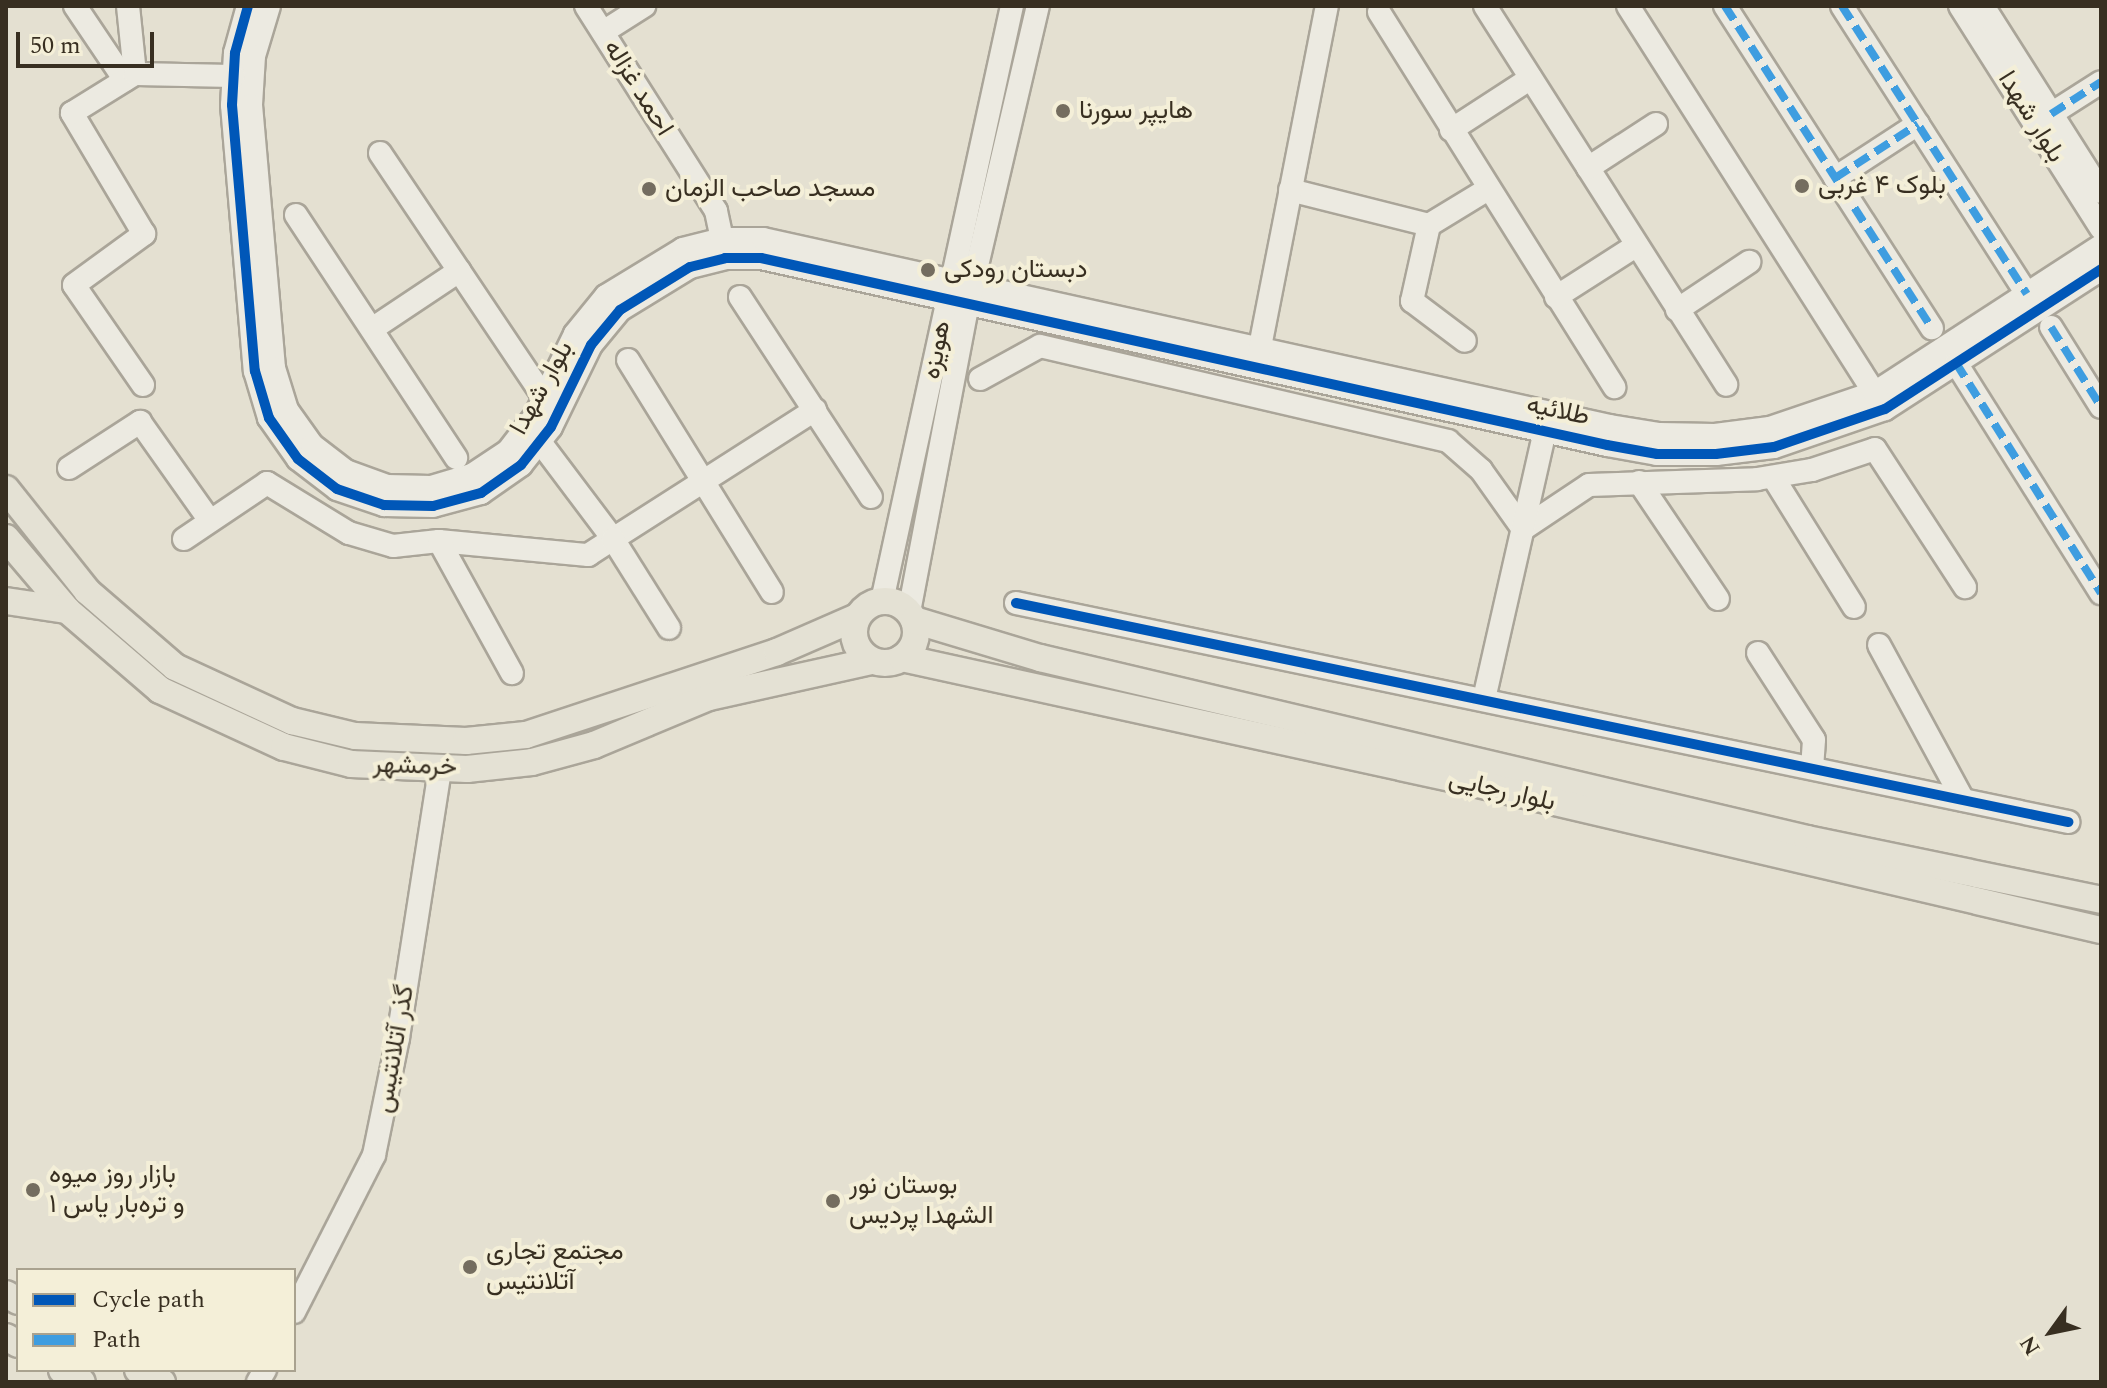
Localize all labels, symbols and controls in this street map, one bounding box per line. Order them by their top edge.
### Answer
scale bar [20,16,158,66]
text: 50 m [30,28,81,64]
street label: احمد غزاله [596,34,680,142]
street label: بلوار شهدا [1991,65,2071,169]
place label: هایپر سورنا [1079,95,1193,127]
marker: هایپر سورنا [1054,102,1072,120]
place label: بلوک ۴ غربی [1818,170,1946,202]
place label: مسجد صاحب الزمان [665,173,875,205]
marker: بلوک ۴ غربی [1793,177,1811,195]
marker: مسجد صاحب الزمان [640,180,658,198]
place label: دبستان رودکی [944,254,1088,286]
marker: دبستان رودکی [919,261,937,279]
street label: هویزه [916,318,958,382]
street label: بلوار شهدا [504,336,580,440]
street label: طلائیه [1524,389,1592,433]
street label: خرمشهر [372,749,458,783]
street label: بلوار رجایی [1446,764,1558,818]
street label: گذر آتلانتیس [368,983,422,1115]
place label: بازار روز میوه و تره‌بار یاس ۱ [49,1159,185,1220]
place label: بوستان نور الشهدا پردیس [849,1170,993,1232]
marker: بازار روز میوه و تره‌بار یاس ۱ [24,1181,42,1199]
marker: بوستان نور الشهدا پردیس [824,1192,842,1210]
place label: مجتمع تجاری آتلانتیس [486,1236,624,1298]
marker: مجتمع تجاری آتلانتیس [461,1258,479,1276]
legend [16,1268,296,1372]
text: Cycle path [92,1282,205,1318]
north arrow [2011,1292,2091,1372]
text: Path [92,1322,141,1358]
text: N [2012,1329,2049,1362]

